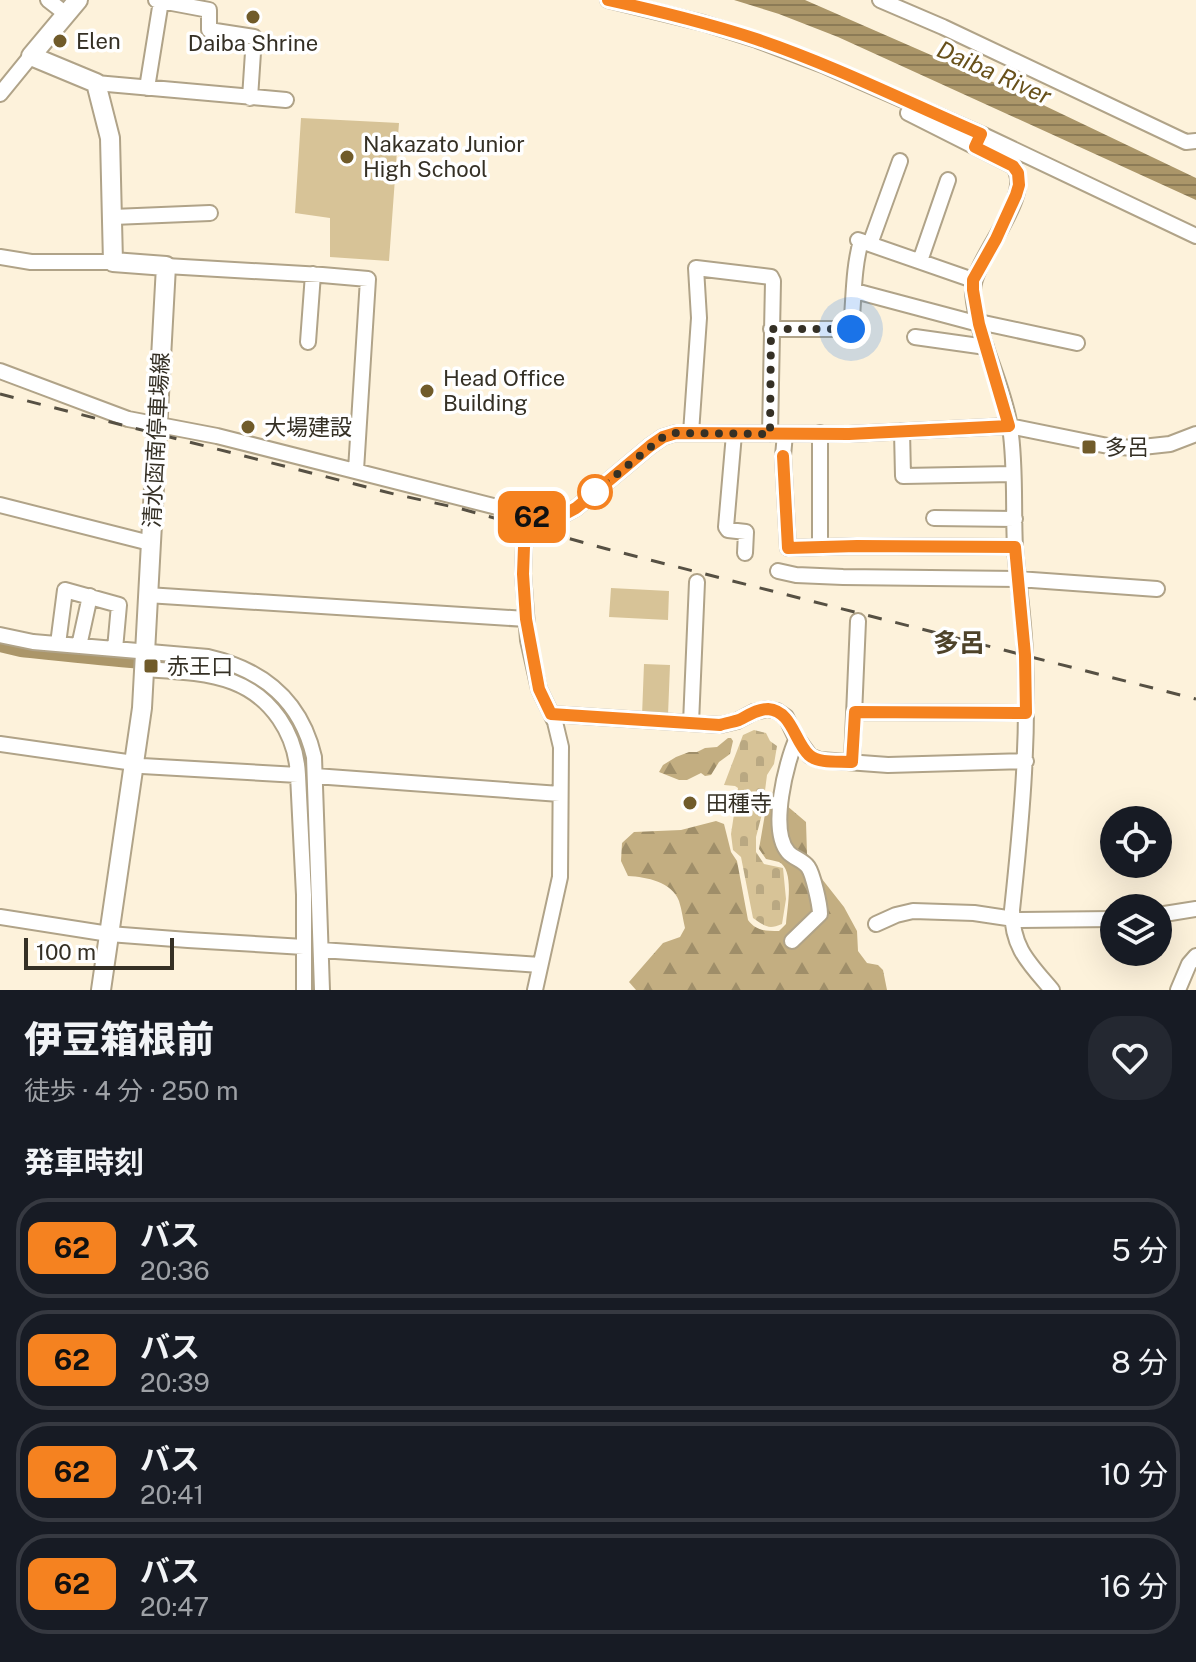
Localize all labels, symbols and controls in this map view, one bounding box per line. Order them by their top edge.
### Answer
marker: Daiba Shrine [244,8,262,26]
place label: Elen [76,28,121,54]
place label: Daiba Shrine [188,30,318,56]
marker: Elen [51,32,69,50]
water label: Daiba River [933,34,1057,110]
place label: Nakazato Junior High School [363,131,525,182]
marker: Nakazato Junior High School [338,148,356,166]
your location [831,309,871,349]
street label: 清水函南停車場線 [138,351,174,529]
place label: Head Office Building [443,365,565,416]
marker: Head Office Building [418,382,436,400]
place label: 大場建設 [264,414,352,440]
marker: 大場建設 [239,418,257,436]
place label: 多呂 [1105,434,1149,460]
marker: 多呂 [1080,438,1098,456]
unlabelled marker [578,475,612,509]
line badge: 62 [496,491,568,543]
text: 62 [514,500,550,533]
district label: 多呂 [933,627,985,658]
place label: 赤王口 [167,653,233,679]
marker: 赤王口 [142,657,160,675]
place label: 田種寺 [706,790,772,816]
marker: 田種寺 [681,794,699,812]
map controls [1100,806,1172,966]
button: locate [1100,806,1172,878]
button: layers [1100,894,1172,966]
scale bar [24,934,174,970]
text: 100 m [36,939,96,965]
button: heart [1088,1016,1172,1100]
text: 伊豆箱根前 [24,1017,214,1062]
text: 徒歩 · 4 分 · 250 m [24,1075,238,1106]
text: 発車時刻 [24,1144,144,1180]
text: バス [140,1217,200,1253]
text: 62 [54,1231,90,1264]
text: 5 分 [1111,1232,1168,1268]
text: 20:36 [140,1255,210,1286]
text: バス [140,1329,200,1365]
text: 62 [54,1343,90,1376]
text: 8 分 [1111,1344,1168,1380]
text: 20:39 [140,1367,210,1398]
text: バス [140,1441,200,1477]
text: 62 [54,1455,90,1488]
text: 10 分 [1100,1456,1168,1492]
text: 20:41 [140,1479,204,1510]
text: バス [140,1553,200,1589]
text: 62 [54,1567,90,1600]
text: 16 分 [1100,1568,1168,1604]
text: 20:47 [140,1591,209,1622]

